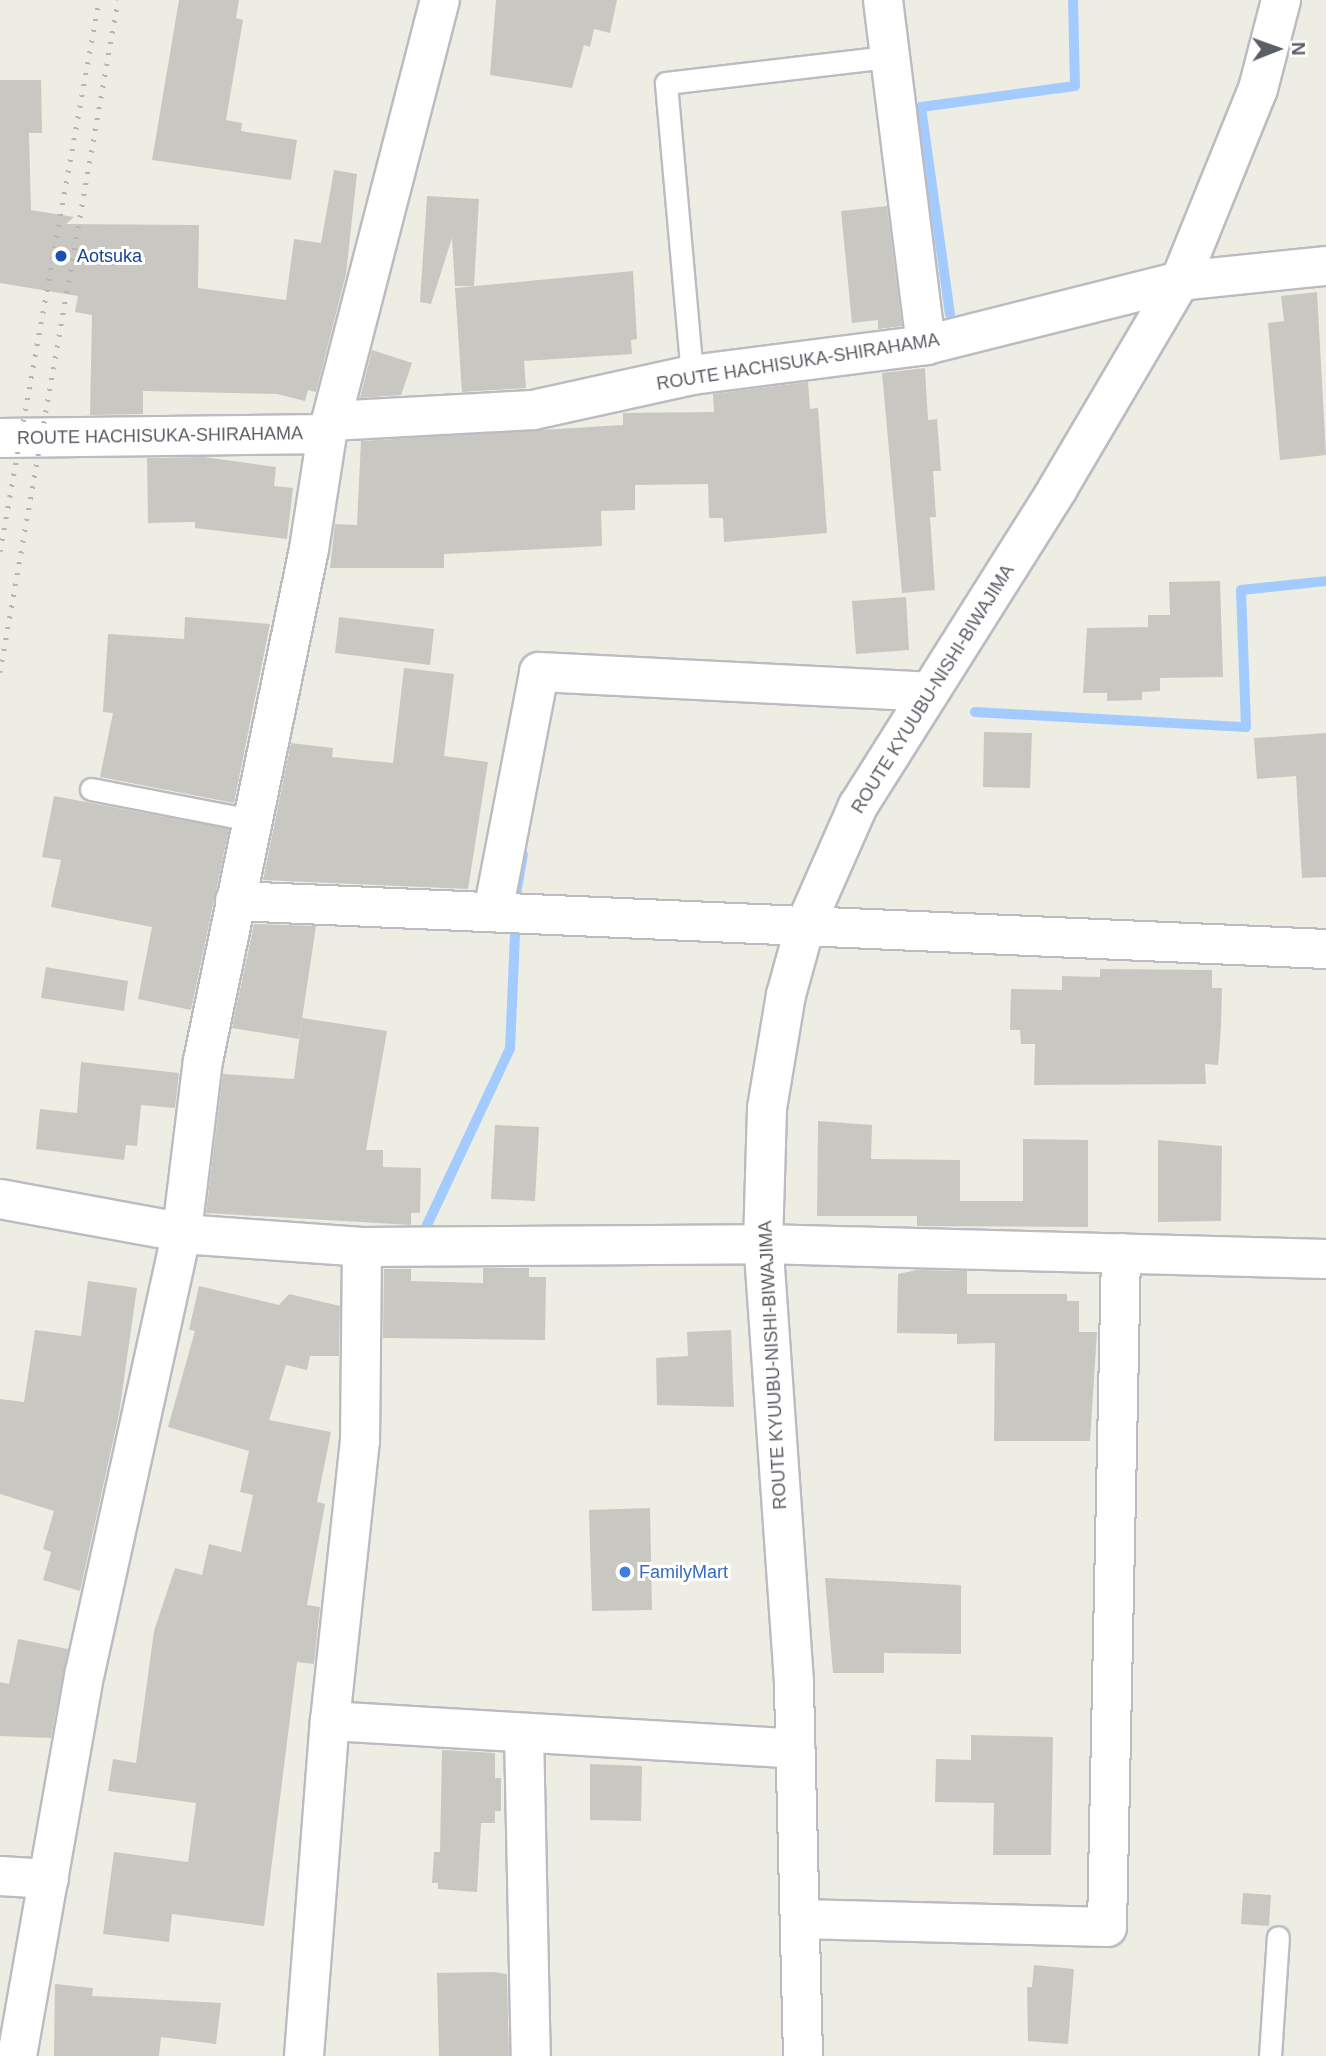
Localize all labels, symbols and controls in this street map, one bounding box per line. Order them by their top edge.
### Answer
north arrow [1242,14,1312,84]
text: N [1288,42,1309,56]
place label: Aotsuka [77,245,142,267]
marker: Aotsuka [51,246,71,266]
street label: ROUTE HACHISUKA-SHIRAHAMA [655,329,941,395]
street label: ROUTE HACHISUKA-SHIRAHAMA [17,423,303,449]
street label: ROUTE KYUUBU-NISHI-BIWAJIMA [847,561,1019,817]
street label: ROUTE KYUUBU-NISHI-BIWAJIMA [755,1220,791,1510]
place label: FamilyMart [639,1561,728,1583]
marker: FamilyMart [617,1564,633,1580]

